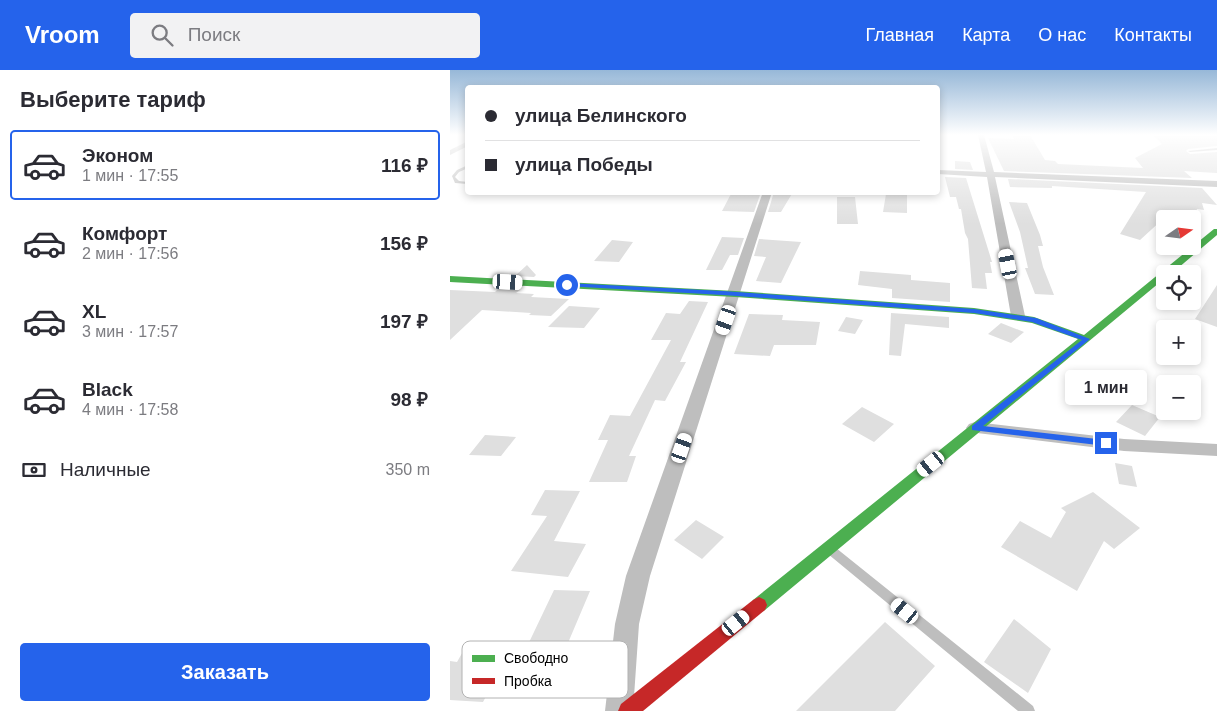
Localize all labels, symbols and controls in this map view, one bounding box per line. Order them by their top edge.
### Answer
search box [130,13,480,58]
text: Vroom [25,21,100,48]
icon: search [148,21,176,49]
text: Поиск [188,24,240,45]
text: Главная [866,25,934,45]
text: Карта [962,25,1010,45]
text: О нас [1038,25,1086,45]
text: Контакты [1114,25,1192,45]
text: Выберите тариф [20,87,206,112]
text: улица Белинского [515,105,687,126]
icon: car [22,143,67,188]
text: Эконом [82,145,153,166]
text: улица Победы [515,154,653,175]
text: 116 ₽ [381,155,428,176]
text: 1 мин · 17:55 [82,167,178,184]
north arrow [1156,210,1201,255]
map controls [1156,210,1201,420]
icon: car [22,221,67,266]
text: Комфорт [82,223,167,244]
text: 156 ₽ [380,233,428,254]
text: 2 мин · 17:56 [82,245,178,262]
car [997,248,1018,280]
button: locate [1156,265,1201,310]
car [492,274,523,290]
route start [556,274,578,296]
icon: car [22,299,67,344]
text: XL [82,301,106,322]
car [714,303,737,337]
text: 197 ₽ [380,311,428,332]
button: + [1156,320,1201,365]
text: 3 мин · 17:57 [82,323,178,340]
callout: 1 мин [1065,370,1147,406]
button: − [1156,375,1201,420]
icon: car [22,377,67,422]
text: Black [82,379,133,400]
text: 1 мин [1084,379,1128,396]
text: 98 ₽ [391,389,428,410]
text: 4 мин · 17:58 [82,401,178,418]
car [670,431,693,465]
route end [1095,432,1117,454]
car [914,449,947,479]
icon: cash [20,456,48,484]
text: Наличные [60,459,151,480]
text: 350 m [386,461,430,478]
car [888,596,921,626]
car [719,608,752,638]
legend [462,641,628,698]
button: Заказать [20,643,430,701]
text: Свободно [504,650,569,666]
text: Пробка [504,673,552,689]

